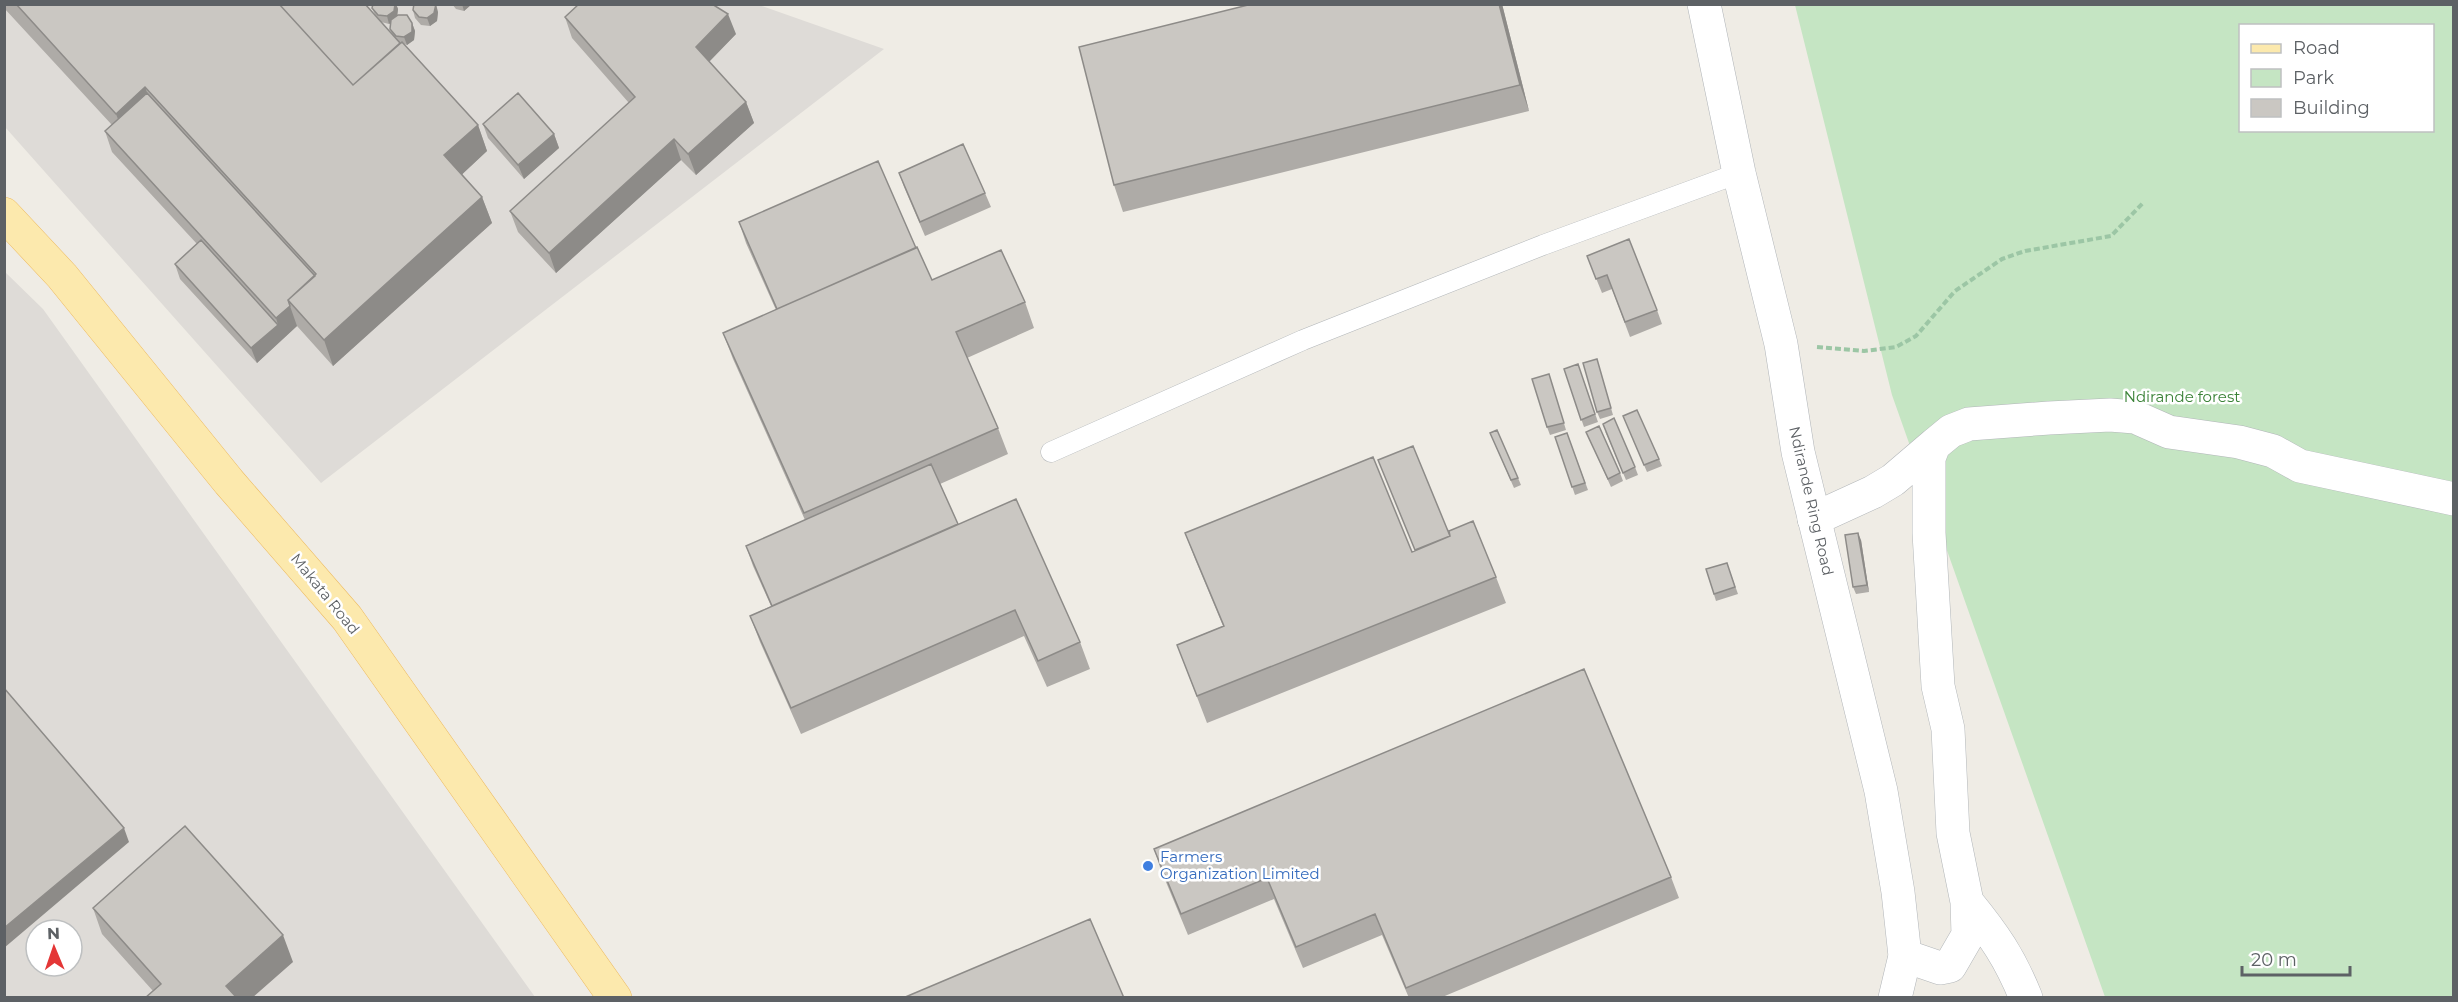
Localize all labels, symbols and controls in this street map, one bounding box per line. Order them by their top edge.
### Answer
legend [2239,24,2434,132]
text: Road [2293,37,2340,59]
text: Park [2293,67,2334,89]
text: Building [2293,97,2370,119]
park label: Ndirande forest [2124,387,2240,406]
street label: Ndirande Ring Road [1785,425,1838,577]
street label: Makata Road [287,549,364,638]
place label: Farmers Organization Limited [1160,847,1320,883]
marker: Farmers Organization Limited [1141,859,1155,873]
north arrow [24,918,84,978]
text: N [47,924,60,943]
scale bar [2242,939,2350,977]
text: 20 m [2251,949,2297,971]

